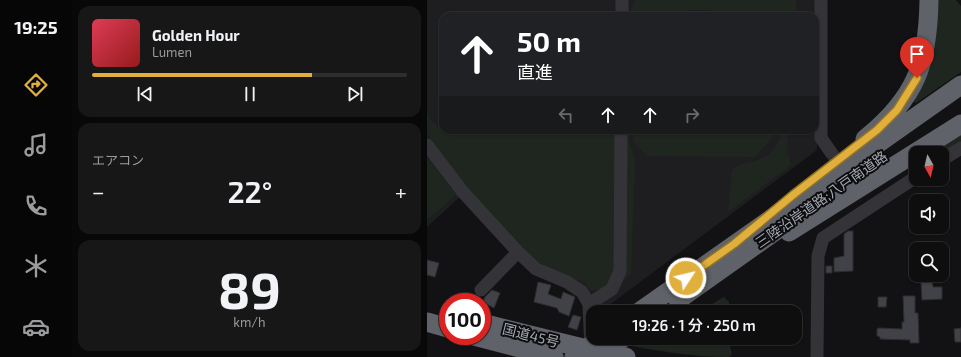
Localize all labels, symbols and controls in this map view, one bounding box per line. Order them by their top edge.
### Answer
text: 19:25 [14,16,58,38]
text: 50 m [517,24,581,58]
text: Golden Hour [152,26,240,44]
icon: ahead [451,28,503,80]
pin [900,37,934,78]
icon: arrive [906,43,928,65]
text: Lumen [152,44,192,60]
text: 直進 [517,61,553,83]
icon: directions [22,71,50,99]
icon: previous [134,83,156,105]
icon: pause [239,83,261,105]
icon: next [344,83,366,105]
icon: left [555,104,577,126]
icon: ahead [597,104,619,126]
icon: ahead [639,104,661,126]
icon: right [681,104,703,126]
icon: music [22,131,50,159]
north arrow [909,146,949,186]
map controls [909,146,949,282]
street label: 三陸沿岸道路;八戸南道路 [752,147,890,251]
text: エアコン [92,152,144,168]
text: 22° [227,173,272,209]
text: − [92,178,105,204]
text: + [395,178,407,204]
icon: phone [22,192,50,220]
button: sound [909,194,949,234]
button: search [909,242,949,282]
icon: climate [22,252,50,280]
text: 89 [218,257,281,319]
position arrow [665,257,707,299]
speed limit sign: 100 [439,293,491,345]
icon: car [22,313,50,341]
text: km/h [233,314,266,330]
text: 19:26 · 1 分 · 250 m [632,316,756,334]
street label: 国道45号 [501,320,561,350]

